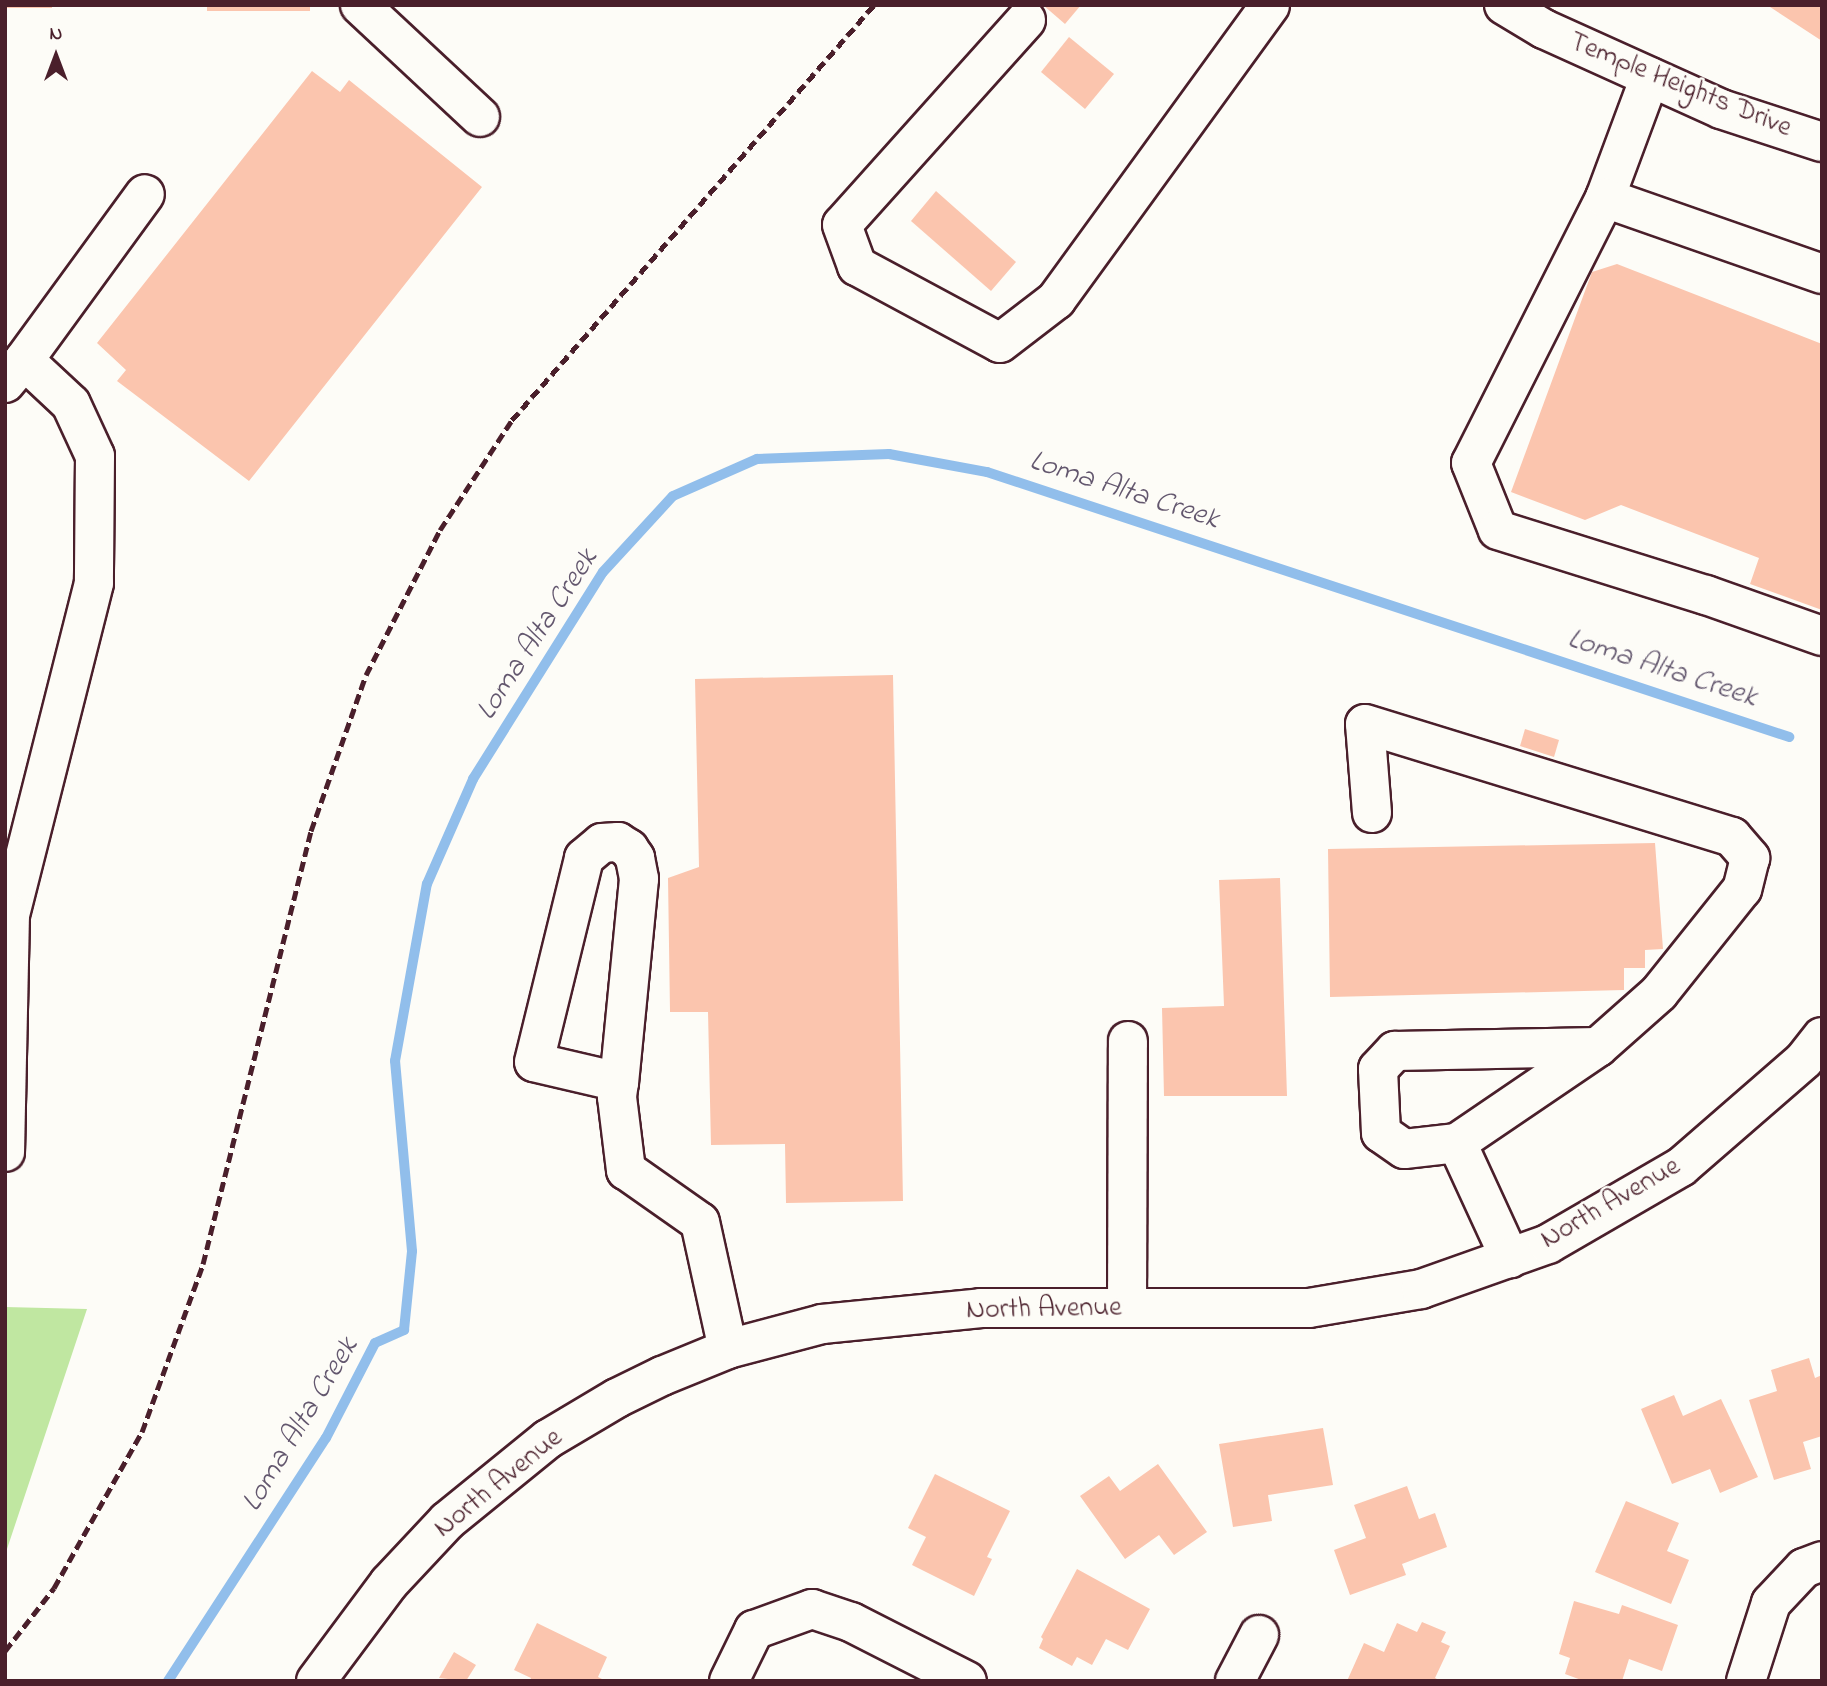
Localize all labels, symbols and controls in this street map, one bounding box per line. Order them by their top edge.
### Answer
north arrow [21,21,91,91]
text: N [50,21,62,48]
street label: Temple Heights Drive [1564,26,1796,146]
water label: Loma Alta Creek [1025,443,1223,539]
water label: Loma Alta Creek [469,543,607,727]
water label: Loma Alta Creek [1563,621,1761,717]
street label: North Avenue [1535,1151,1687,1257]
street label: North Avenue [966,1292,1122,1328]
water label: Loma Alta Creek [235,1331,367,1519]
street label: North Avenue [428,1422,570,1546]

